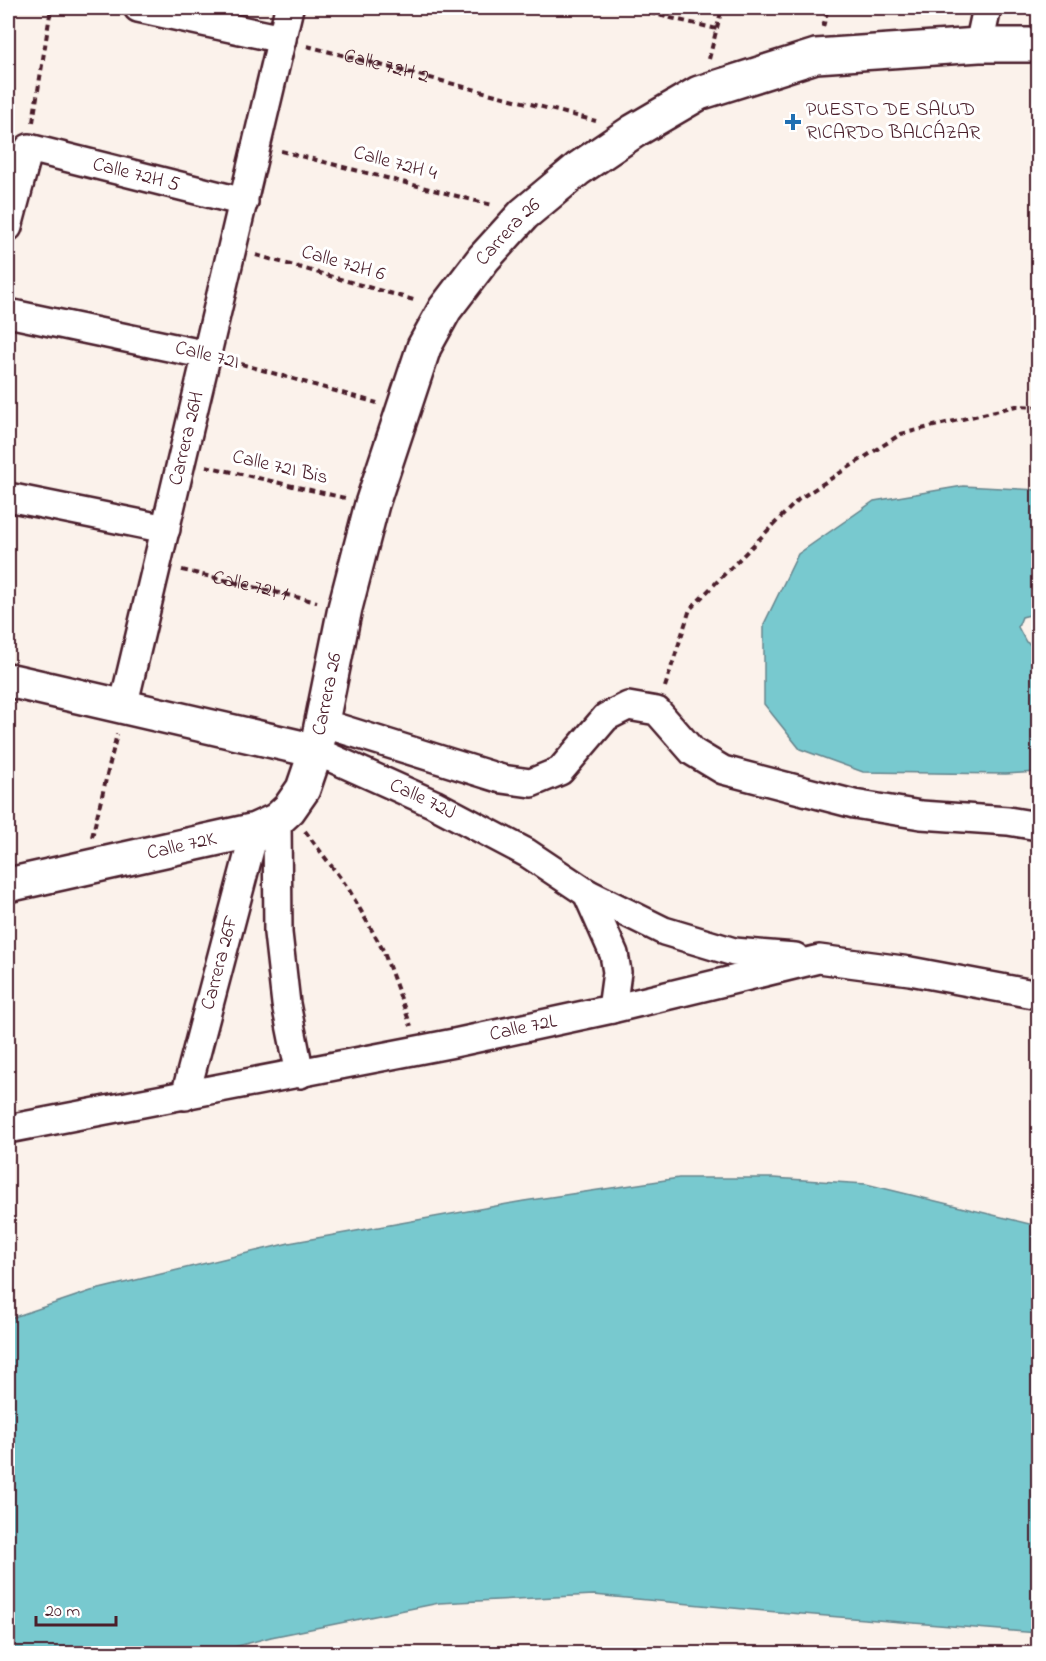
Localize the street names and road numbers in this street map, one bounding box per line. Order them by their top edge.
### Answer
street label: Calle 72H 2 [340,42,432,92]
street label: Calle 72H 4 [350,139,440,189]
street label: Calle 72H 5 [89,150,183,200]
street label: Carrera 26 [469,191,547,272]
street label: Calle 72H 6 [298,238,389,290]
street label: Calle 72I [172,334,242,378]
street label: Carrera 26H [162,389,212,488]
street label: Calle 72I Bis [229,443,331,493]
street label: Calle 72I 1 [209,563,291,609]
street label: Carrera 26 [305,650,350,738]
street label: Calle 72J [385,771,461,827]
street label: Calle 72K [144,824,220,868]
street label: Carrera 26F [194,912,246,1013]
street label: Calle 72L [487,1007,560,1049]

